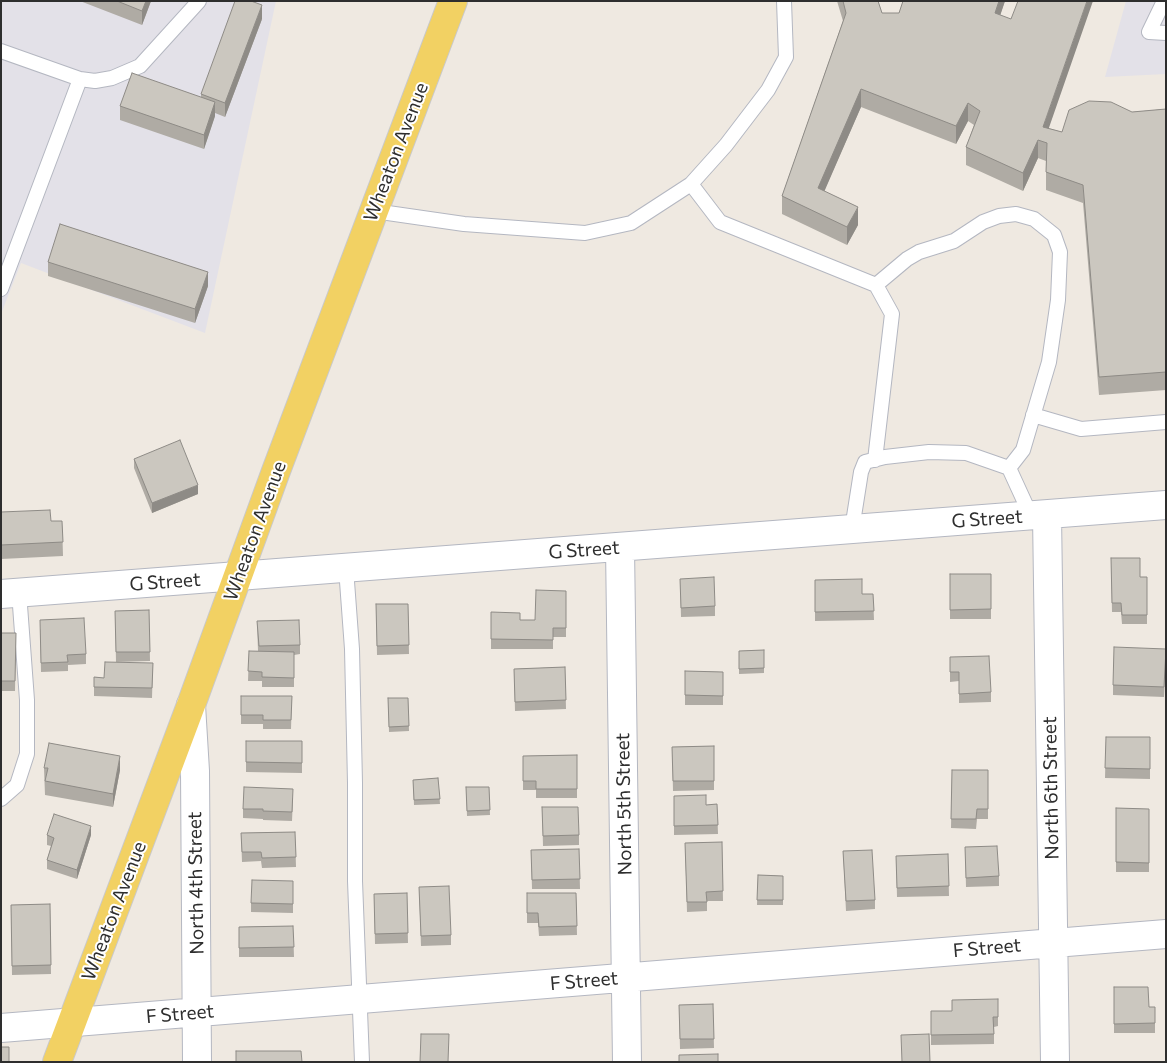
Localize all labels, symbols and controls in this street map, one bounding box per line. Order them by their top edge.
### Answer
street label: Wheaton Avenue [359,79,433,225]
street label: Wheaton Avenue [219,458,291,604]
street label: G Street [951,505,1023,533]
street label: G Street [548,536,620,564]
street label: G Street [129,568,201,596]
street label: North 6th Street [1038,716,1064,860]
street label: North 5th Street [611,733,637,875]
street label: North 4th Street [183,811,209,955]
street label: Wheaton Avenue [77,838,151,984]
street label: F Street [952,934,1022,962]
street label: F Street [549,967,619,995]
street label: F Street [145,1000,215,1028]

